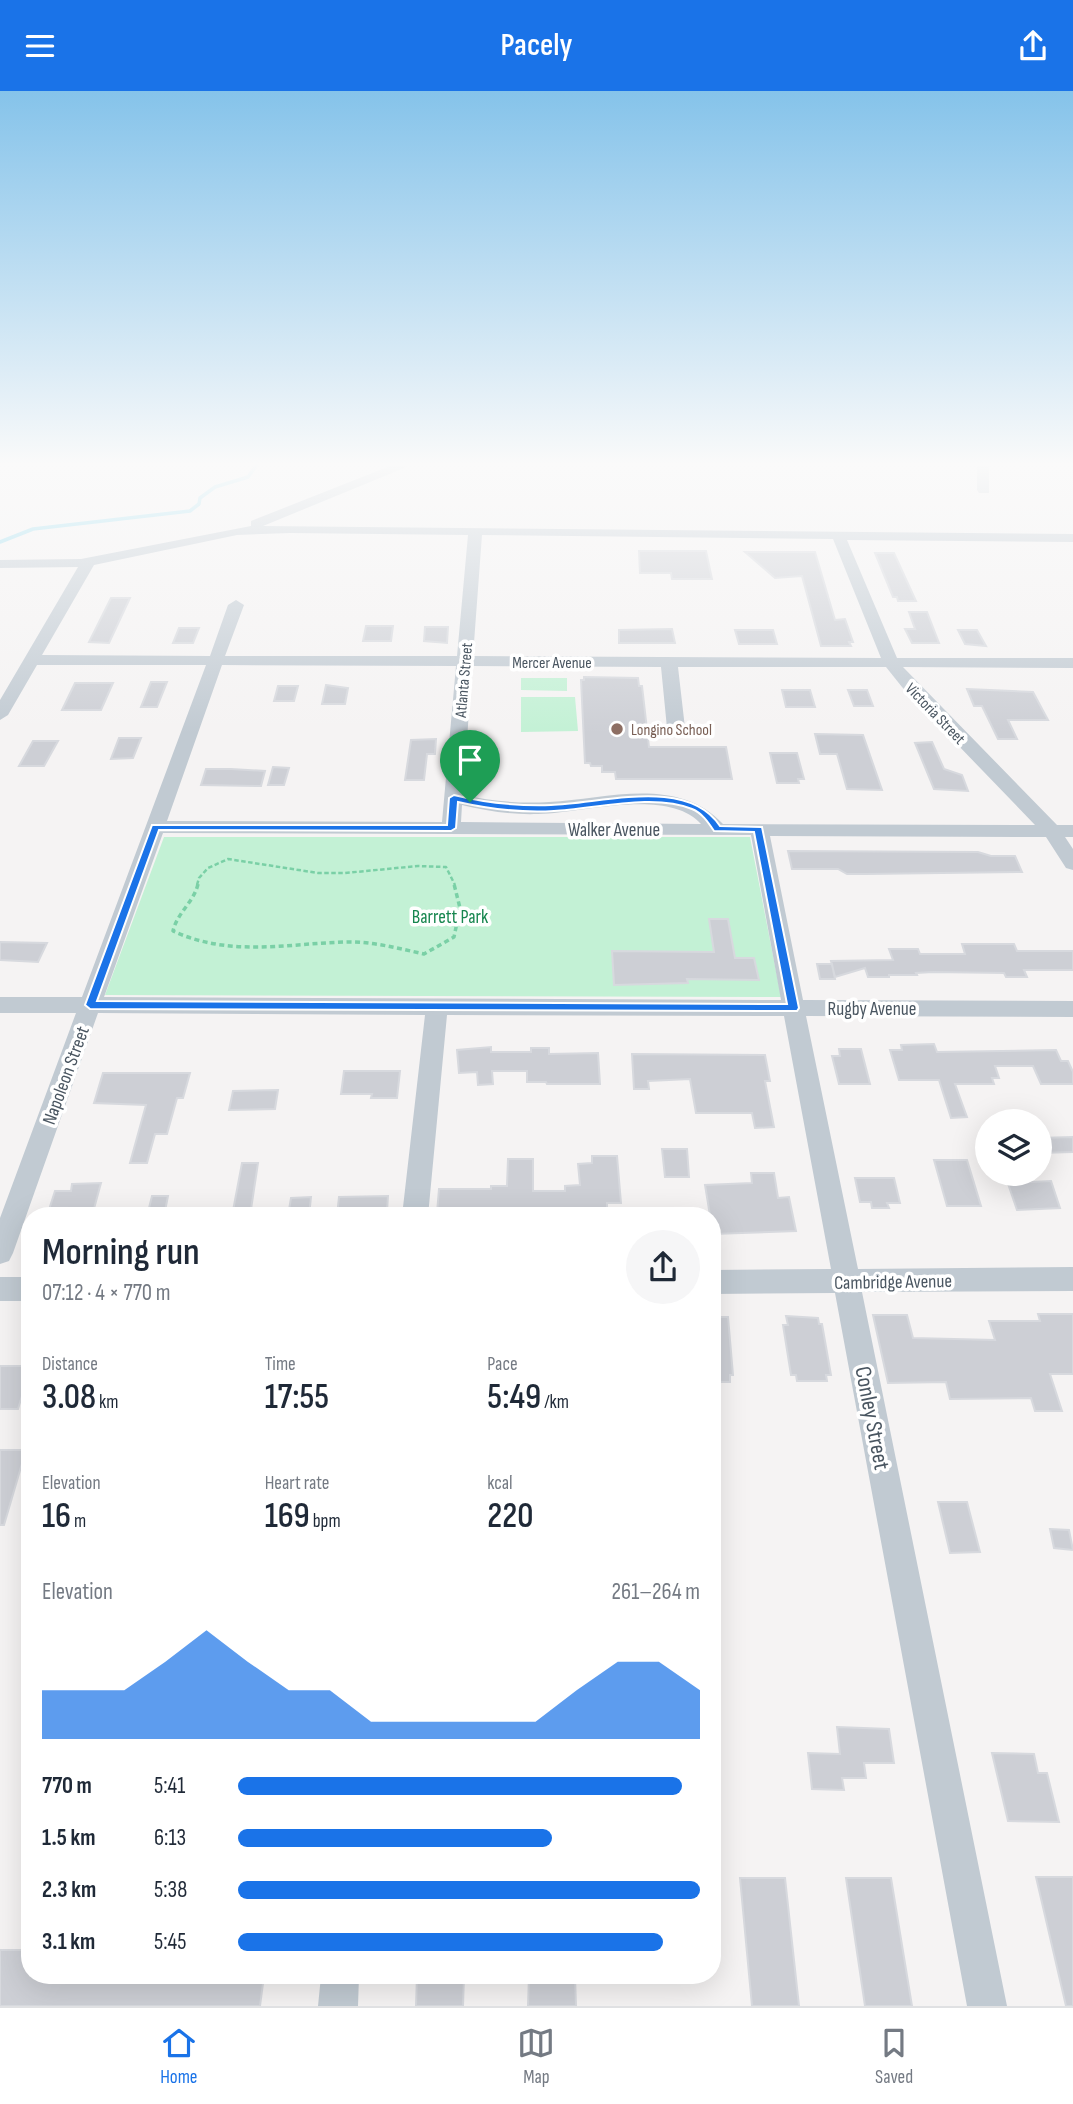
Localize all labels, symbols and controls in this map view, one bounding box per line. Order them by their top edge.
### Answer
text: Pacely [500,26,573,65]
icon: menu [21,27,59,65]
icon: share [1014,27,1052,65]
street label: Atlanta Street [452,642,477,719]
street label: Mercer Avenue [512,654,592,673]
street label: Victoria Street [901,679,969,749]
marker: Longino School [609,721,625,737]
place label: Longino School [631,721,712,740]
pin [440,730,500,802]
icon: arrive [451,741,489,779]
street label: Walker Avenue [568,819,660,842]
park label: Barrett Park [412,906,489,929]
street label: Rugby Avenue [828,998,916,1021]
street label: Napoleon Street [38,1023,95,1128]
map controls [975,1109,1052,1186]
button: layers [975,1109,1052,1186]
text: Morning run [42,1230,200,1275]
button: share [626,1230,700,1304]
street label: Cambridge Avenue [834,1270,952,1295]
text: 07:12 · 4 × 770 m [42,1279,171,1307]
text: Distance [42,1353,98,1376]
text: Time [265,1353,296,1376]
text: Pace [487,1353,518,1376]
street label: Conley Street [848,1364,896,1472]
text: 3.08 [42,1376,96,1419]
text: 17:55 [265,1376,329,1419]
text: 5:49 [487,1376,541,1419]
text: km [96,1391,118,1414]
text: /km [541,1391,569,1414]
text: Elevation [42,1472,101,1495]
text: Heart rate [265,1472,330,1495]
text: kcal [487,1472,512,1495]
text: 16 [42,1495,71,1538]
text: 169 [265,1495,310,1538]
text: 220 [487,1495,533,1538]
text: m [71,1510,86,1533]
text: bpm [310,1510,341,1533]
text: Elevation [42,1578,113,1606]
text: 261–264 m [612,1578,700,1606]
text: 770 m [42,1772,92,1800]
text: 5:41 [154,1772,185,1800]
text: 1.5 km [42,1824,95,1852]
text: 6:13 [154,1824,186,1852]
text: 2.3 km [42,1876,96,1904]
text: 5:38 [154,1876,187,1904]
text: 3.1 km [42,1928,95,1956]
text: 5:45 [154,1928,186,1956]
tab: Home [160,2024,198,2089]
tab: Map [517,2024,555,2089]
tab: Saved [875,2024,913,2089]

